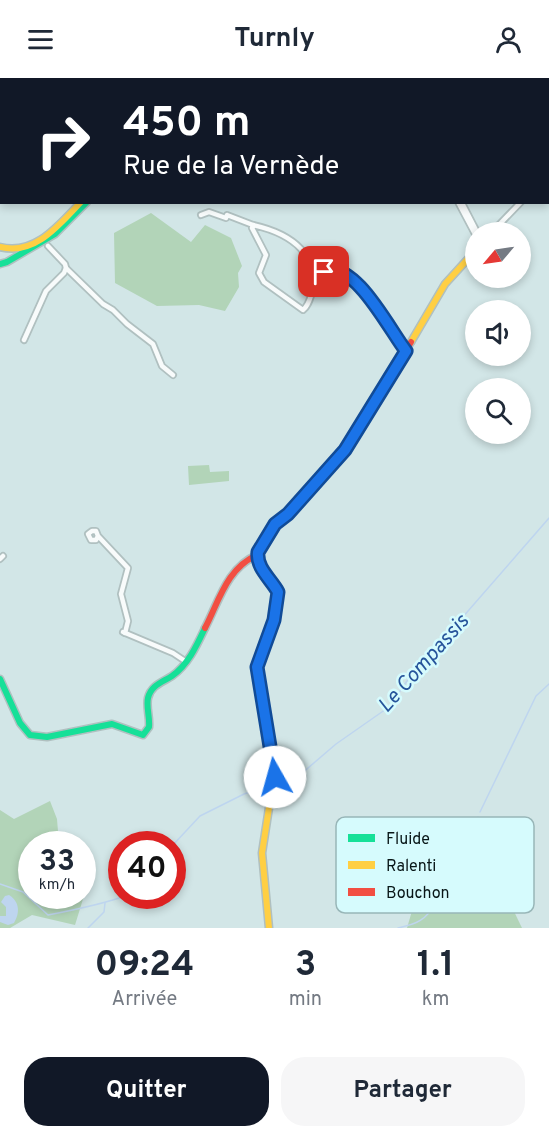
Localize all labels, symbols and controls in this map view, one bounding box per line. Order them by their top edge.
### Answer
text: Turnly [234,22,315,56]
icon: menu [24,23,57,56]
icon: person [492,23,525,56]
text: 450 m [123,98,250,151]
icon: right [24,102,102,180]
text: Rue de la Vernède [123,150,339,184]
north arrow [465,222,531,288]
map controls [465,222,531,444]
pin [298,246,349,297]
icon: arrive [307,255,340,288]
button: sound [465,300,531,366]
button: search [465,378,531,444]
water label: Le Compassis [373,609,476,719]
position arrow [243,745,307,809]
legend [336,817,534,913]
text: Fluide [386,830,430,850]
speed limit sign: 40 [108,831,186,909]
text: 33 [39,844,75,881]
text: Ralenti [386,857,436,877]
text: km/h [39,876,75,895]
text: Bouchon [386,884,450,904]
text: 09:24 [95,943,194,989]
text: 3 [295,943,316,989]
text: 1.1 [417,943,454,989]
text: Arrivée [112,987,177,1013]
text: min [289,987,322,1013]
text: km [422,987,449,1013]
button: Quitter [24,1057,269,1126]
button: Partager [281,1057,525,1126]

